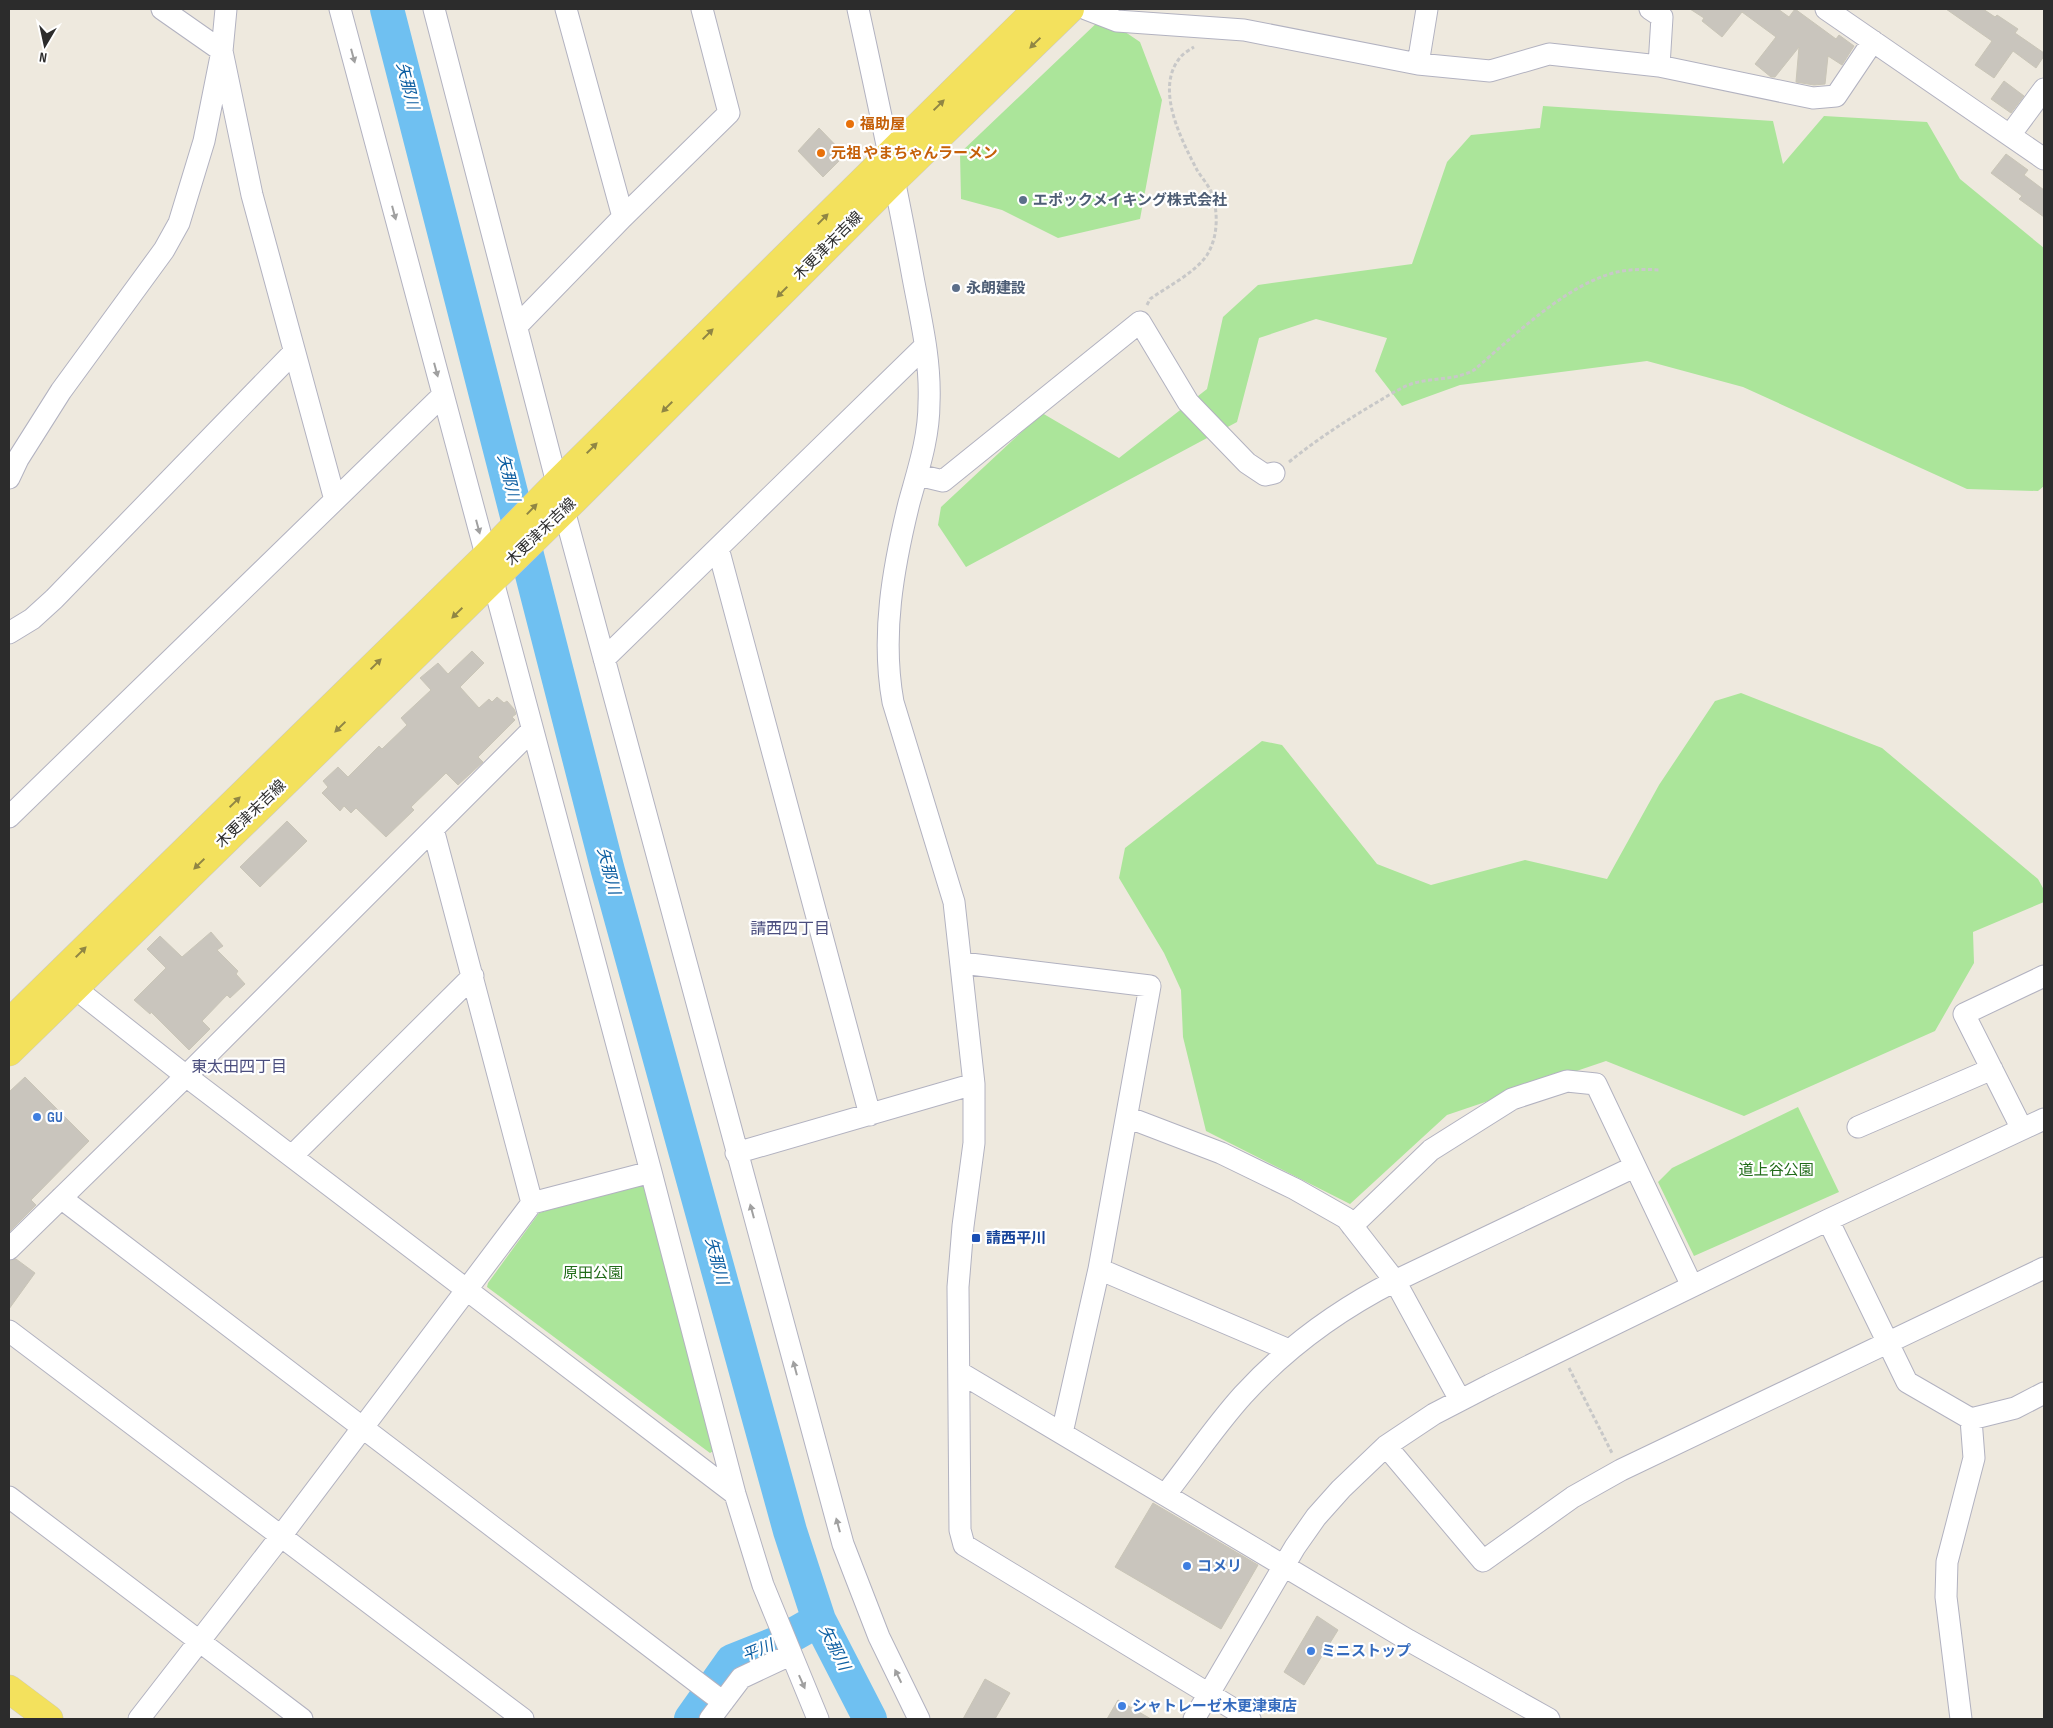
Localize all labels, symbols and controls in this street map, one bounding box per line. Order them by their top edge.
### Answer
north arrow [20,20,70,70]
one-way arrow [1030,37,1042,49]
text: N [38,48,48,66]
one-way arrow [349,48,357,63]
water label: 矢那川 [392,60,423,114]
one-way arrow [933,99,945,111]
place label: 福助屋 [859,115,905,134]
marker: 福助屋 [844,118,856,130]
place label: 元祖 やまちゃんラーメン [831,144,998,163]
marker: 元祖 やまちゃんラーメン [815,147,827,159]
place label: エポックメイキング株式会社 [1033,191,1227,210]
marker: エポックメイキング株式会社 [1017,194,1029,206]
one-way arrow [391,205,399,220]
street label: 木更津末吉線 [789,207,867,285]
one-way arrow [817,213,829,225]
place label: 永朗建設 [966,279,1026,298]
marker: 永朗建設 [950,282,962,294]
one-way arrow [777,286,789,298]
one-way arrow [702,328,714,340]
one-way arrow [432,362,440,377]
one-way arrow [662,401,674,413]
one-way arrow [586,442,598,454]
water label: 矢那川 [493,452,524,506]
street label: 木更津末吉線 [502,494,580,570]
one-way arrow [526,503,538,515]
one-way arrow [474,519,482,534]
one-way arrow [451,607,463,619]
one-way arrow [370,658,382,670]
one-way arrow [335,721,347,733]
street label: 木更津末吉線 [212,776,290,852]
one-way arrow [228,796,240,808]
water label: 矢那川 [593,845,624,899]
one-way arrow [193,858,205,870]
district label: 請西四丁目 [750,920,830,939]
one-way arrow [75,946,87,958]
district label: 東太田四丁目 [191,1058,287,1077]
place label: GU [47,1108,63,1127]
marker: GU [31,1111,43,1123]
park label: 道上谷公園 [1738,1161,1814,1180]
one-way arrow [748,1204,756,1219]
place label: 請西平川 [986,1229,1046,1248]
marker: 請西平川 [970,1232,982,1244]
water label: 矢那川 [701,1235,732,1289]
park label: 原田公園 [563,1264,623,1283]
one-way arrow [791,1360,799,1376]
one-way arrow [833,1517,841,1532]
place label: コメリ [1197,1557,1242,1576]
marker: コメリ [1181,1560,1193,1572]
water label: 矢那川 [815,1622,854,1675]
water label: 平川 [740,1635,778,1666]
place label: ミニストップ [1321,1642,1411,1661]
marker: ミニストップ [1305,1645,1317,1657]
one-way arrow [894,1668,902,1683]
one-way arrow [798,1675,806,1689]
place label: シャトレーゼ木更津東店 [1132,1697,1297,1716]
marker: シャトレーゼ木更津東店 [1116,1700,1128,1712]

